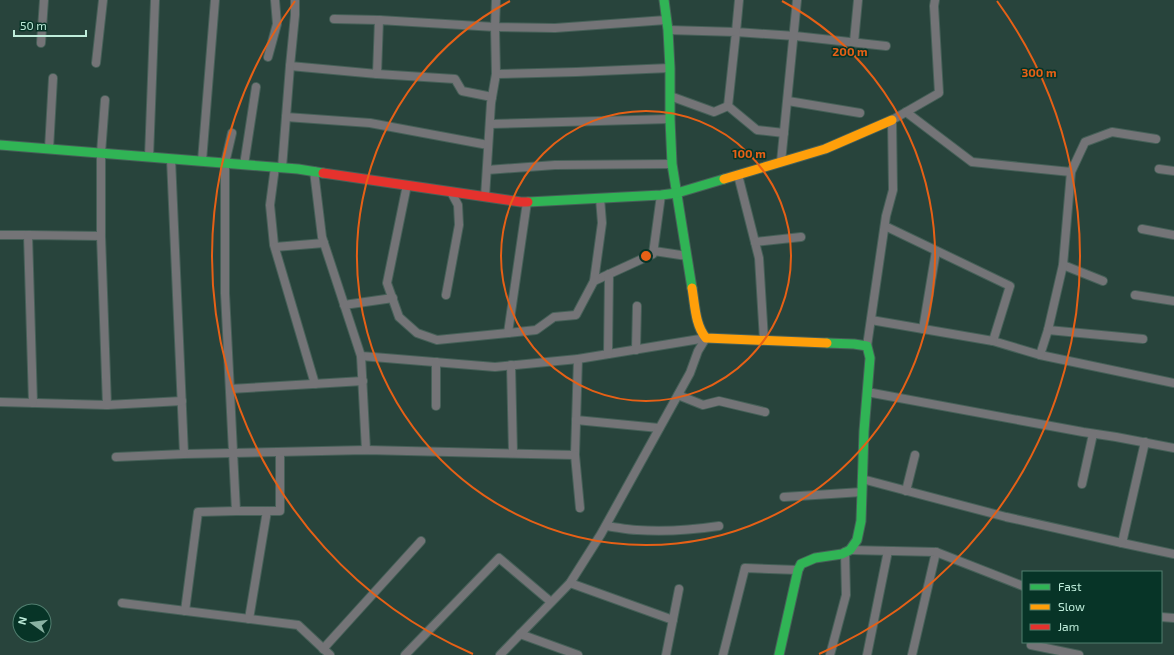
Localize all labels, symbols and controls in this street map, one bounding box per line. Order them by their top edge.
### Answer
scale bar [14,12,86,38]
text: 50 m [20,18,47,32]
text: 200 m [832,44,868,58]
text: 300 m [1021,65,1057,79]
text: 100 m [732,146,766,160]
centre of rings [639,249,653,263]
legend [1022,571,1162,643]
text: Fast [1058,579,1082,593]
text: Slow [1058,599,1085,613]
north arrow [12,603,52,643]
text: N [15,615,29,626]
text: Jam [1058,619,1079,633]

